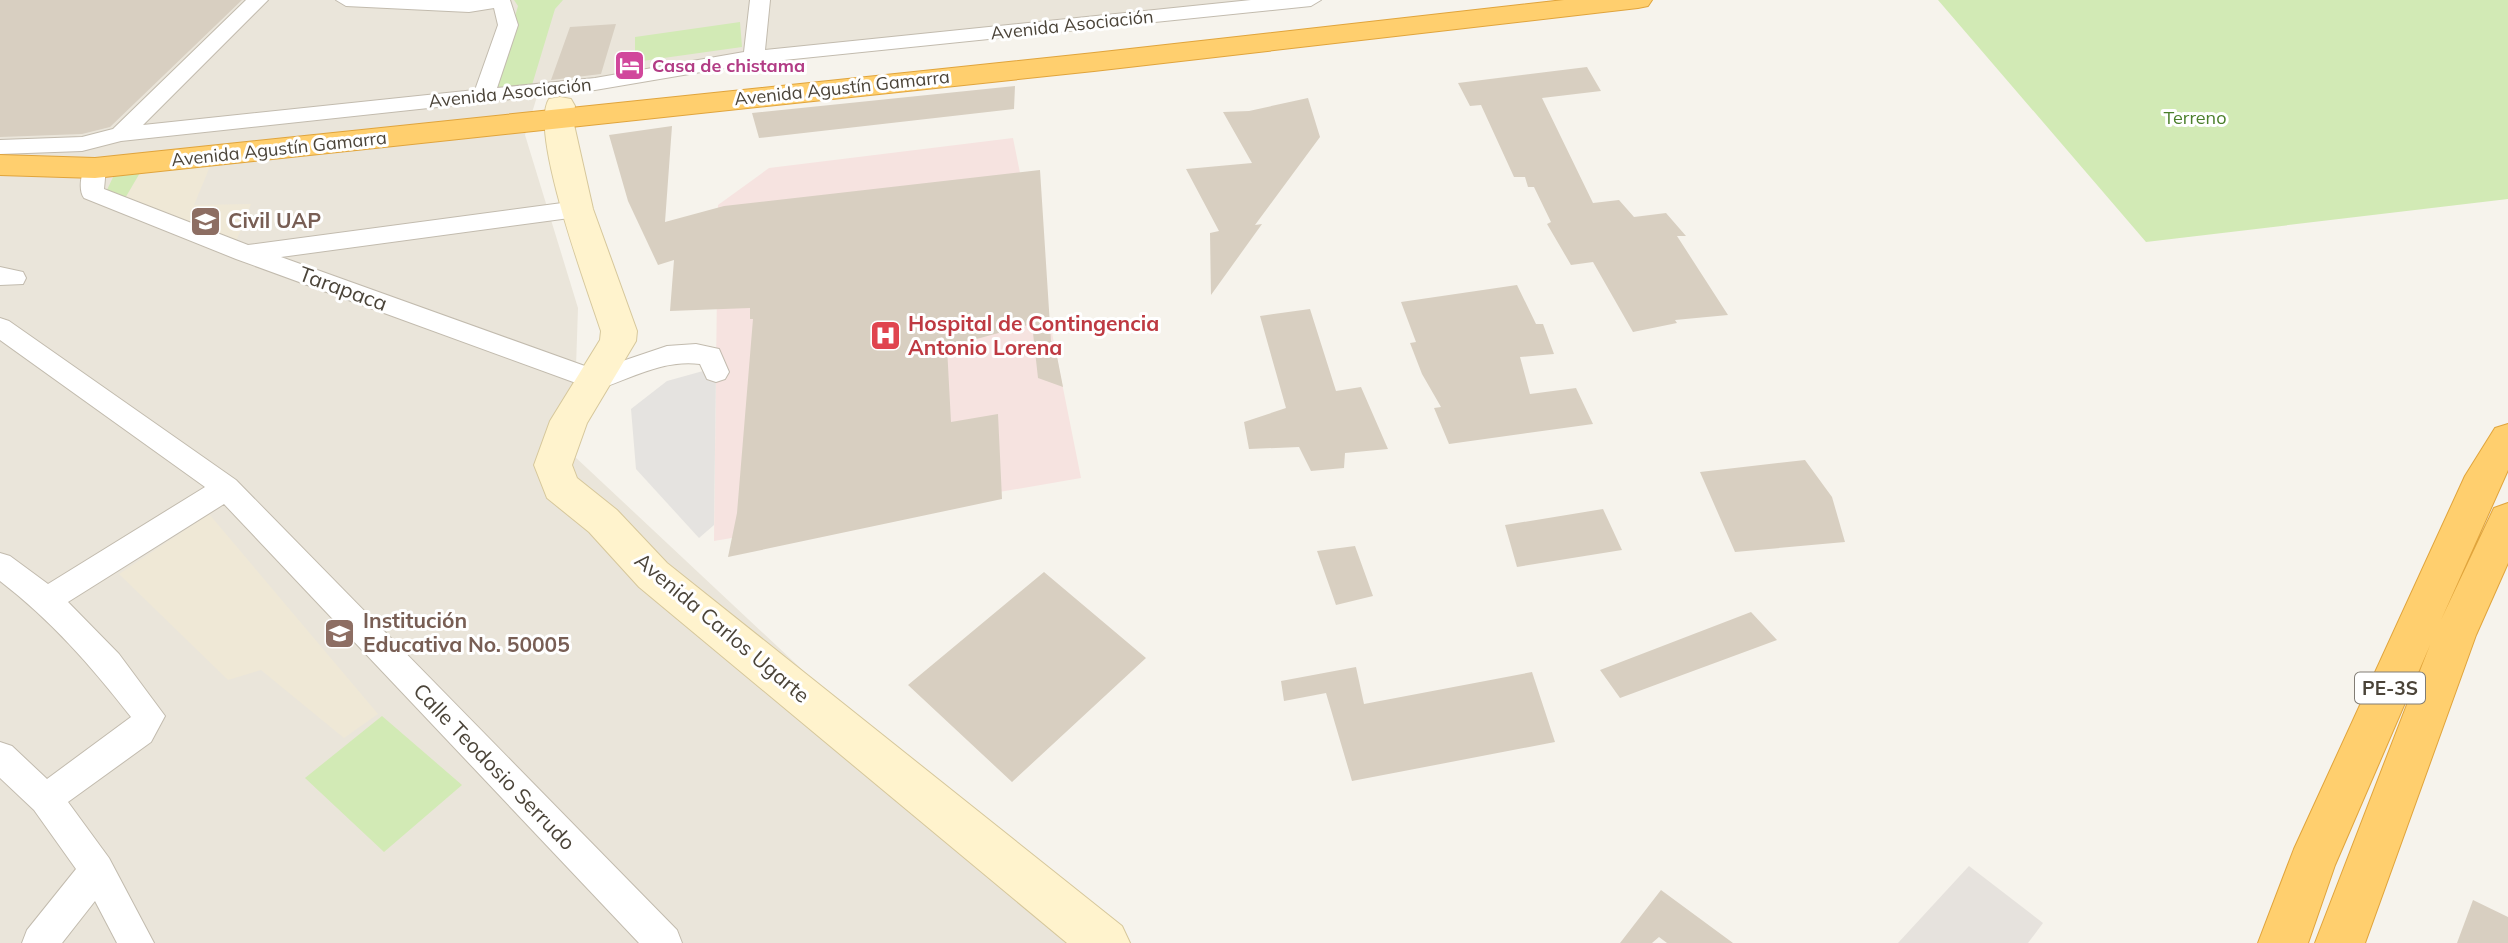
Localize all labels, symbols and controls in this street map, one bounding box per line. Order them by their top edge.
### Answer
street label: Avenida Asociación [989,5,1154,44]
hotel icon: Casa de chistama [612,49,646,83]
place label: Casa de chistama [652,54,805,77]
street label: Avenida Agustín Gamarra [733,65,951,110]
street label: Avenida Asociación [427,73,592,112]
park label: Terreno [2164,106,2226,129]
street label: Avenida Agustín Gamarra [170,126,388,171]
school or university icon: Civil UAP [188,204,222,238]
place label: Civil UAP [228,207,321,233]
street label: Tarapaca [296,260,391,316]
place label: Hospital de Contingencia Antonio Lorena [908,310,1159,360]
hospital icon: Hospital de Contingencia Antonio Lorena [868,319,902,353]
street label: Avenida Carlos Ugarte [630,547,815,708]
place label: Institución Educativa No. 50005 [363,607,570,657]
school or university icon: Institución Educativa No. 50005 [323,616,357,650]
road number: PE-3S [2355,673,2425,704]
street label: Calle Teodosio Serrudo [408,677,581,855]

